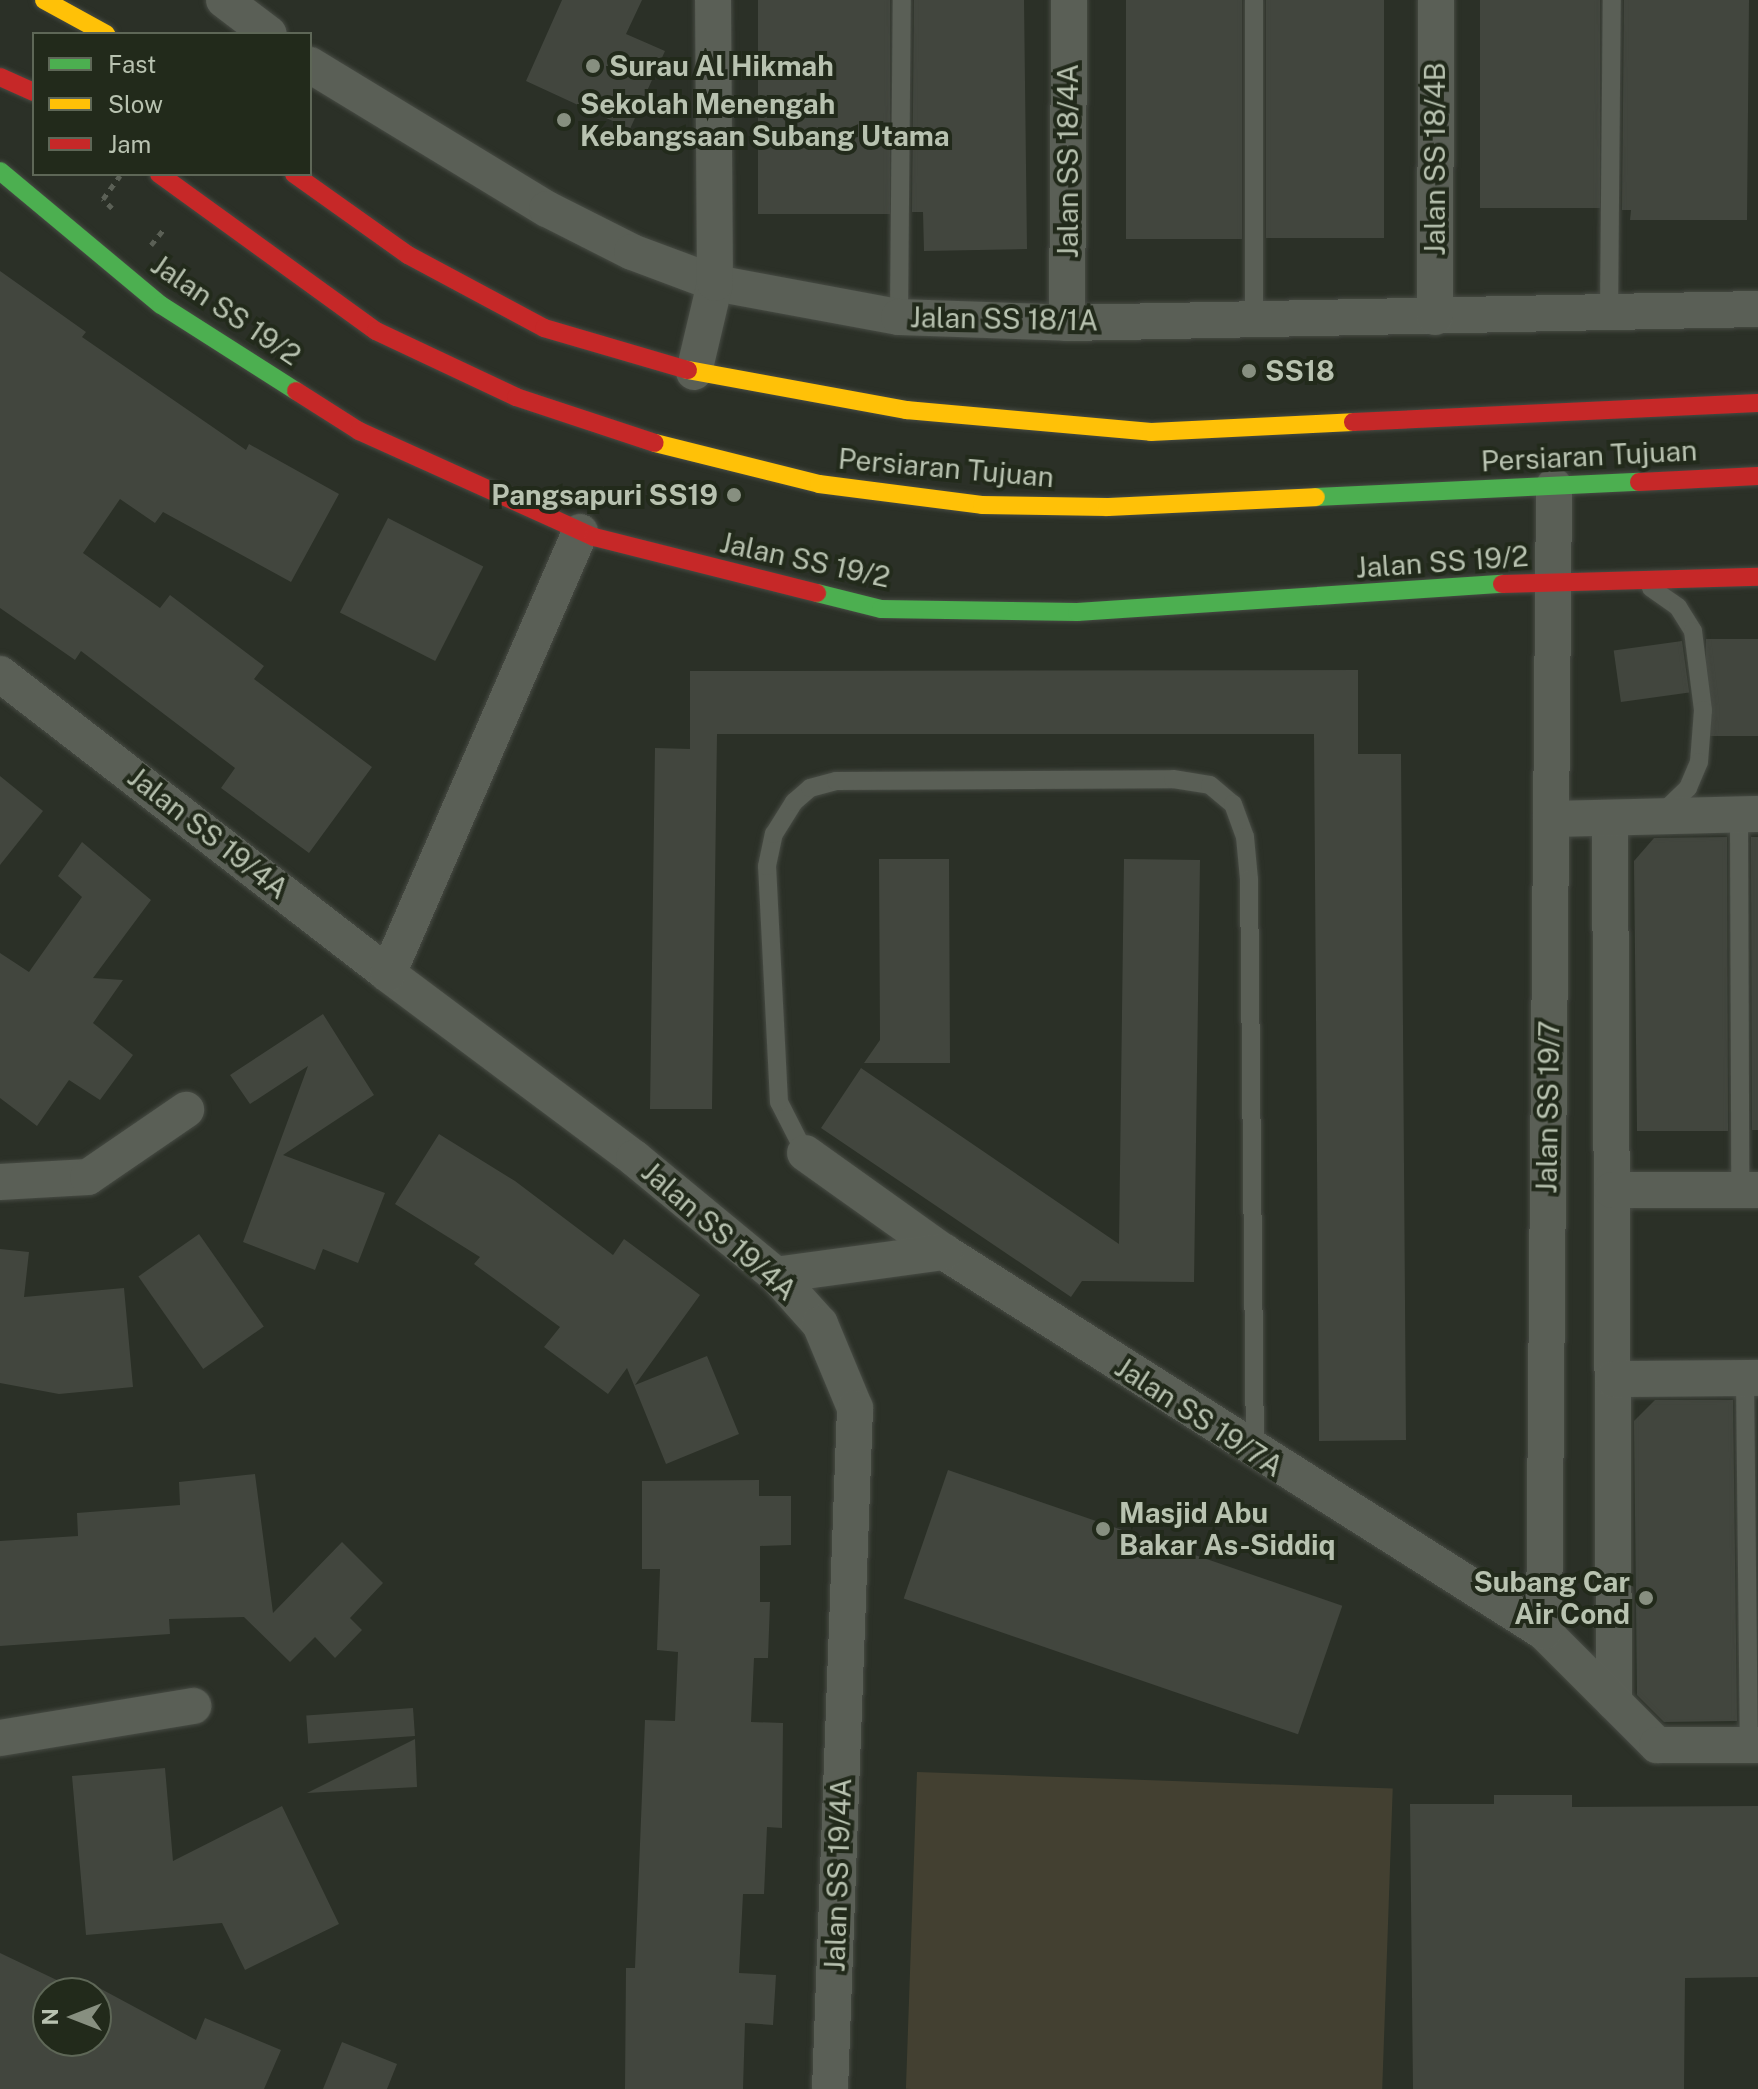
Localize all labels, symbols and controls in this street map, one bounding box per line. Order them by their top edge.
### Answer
legend [32,32,312,176]
place label: Surau Al Hikmah [609,49,834,83]
text: Fast [108,50,156,78]
marker: Surau Al Hikmah [584,57,602,75]
street label: Jalan SS 18/4B [1418,62,1452,256]
street label: Jalan SS 18/4A [1051,64,1085,258]
place label: Sekolah Menengah Kebangsaan Subang Utama [580,87,950,153]
text: Slow [108,90,163,118]
marker: Sekolah Menengah Kebangsaan Subang Utama [555,111,573,129]
text: Jam [108,130,151,158]
street label: Jalan SS 19/2 [145,248,307,372]
street label: Jalan SS 18/1A [910,301,1098,337]
place label: SS18 [1265,354,1335,388]
marker: SS18 [1240,362,1258,380]
street label: Persiaran Tujuan [1480,434,1698,478]
street label: Persiaran Tujuan [837,442,1055,494]
place label: Pangsapuri SS19 [491,478,718,512]
marker: Pangsapuri SS19 [725,486,743,504]
street label: Jalan SS 19/2 [717,526,893,594]
street label: Jalan SS 19/2 [1355,539,1529,585]
street label: Jalan SS 19/4A [121,760,295,906]
street label: Jalan SS 19/7 [1530,1020,1566,1194]
street label: Jalan SS 19/4A [635,1155,803,1307]
street label: Jalan SS 19/7A [1109,1350,1289,1484]
place label: Masjid Abu Bakar As-Siddiq [1119,1496,1336,1562]
marker: Masjid Abu Bakar As-Siddiq [1094,1520,1112,1538]
place label: Subang Car Air Cond [1473,1565,1630,1631]
marker: Subang Car Air Cond [1637,1589,1655,1607]
street label: Jalan SS 19/4A [818,1778,858,1972]
north arrow [32,1977,112,2057]
text: N [37,2008,63,2026]

